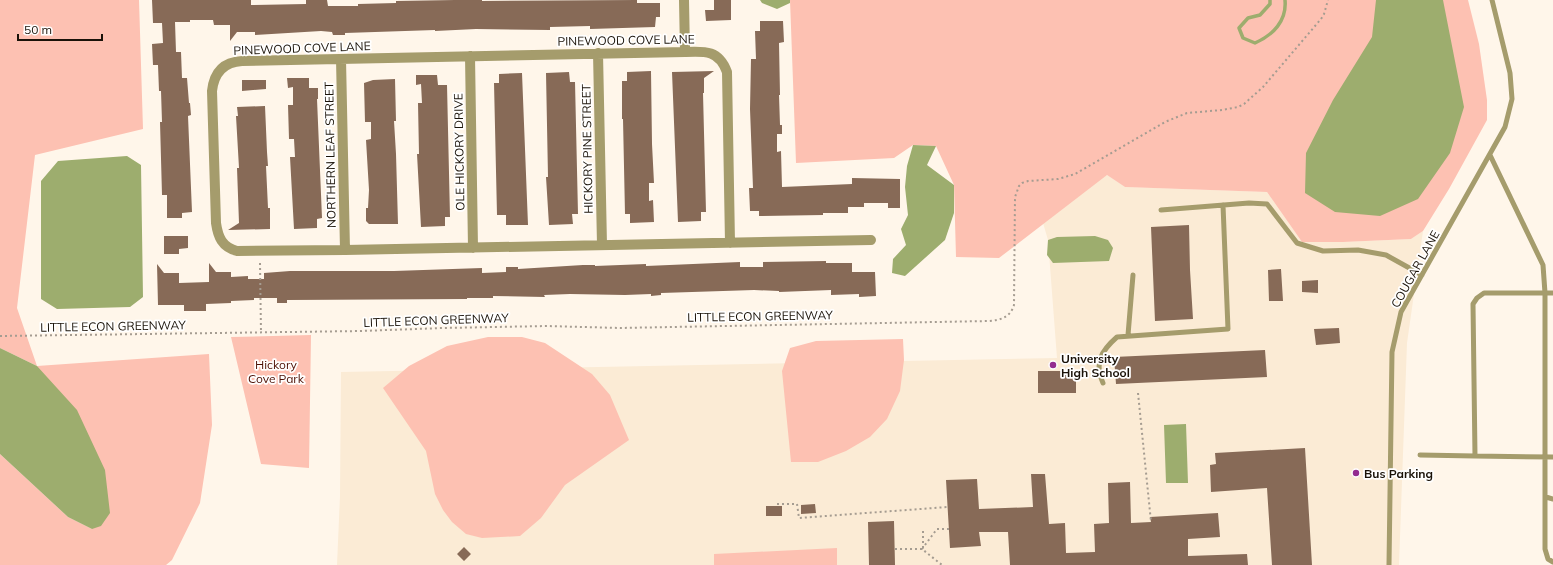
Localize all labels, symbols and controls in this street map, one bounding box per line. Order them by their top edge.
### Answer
scale bar [18,16,102,42]
text: 50 m [24,22,52,37]
street label: PINEWOOD COVE LANE [557,31,695,49]
street label: PINEWOOD COVE LANE [233,38,371,58]
street label: NORTHERN LEAF STREET [321,81,339,228]
street label: HICKORY PINE STREET [578,83,596,214]
street label: OLE HICKORY DRIVE [450,93,468,211]
street label: COUGAR LANE [1388,228,1442,310]
street label: LITTLE ECON GREENWAY [687,307,834,325]
street label: LITTLE ECON GREENWAY [363,310,510,330]
street label: LITTLE ECON GREENWAY [40,317,187,335]
place label: University High School [1061,351,1130,380]
park label: Hickory Cove Park [248,357,305,386]
marker: University High School [1048,360,1058,370]
place label: Bus Parking [1364,466,1433,481]
marker: Bus Parking [1351,468,1361,478]

